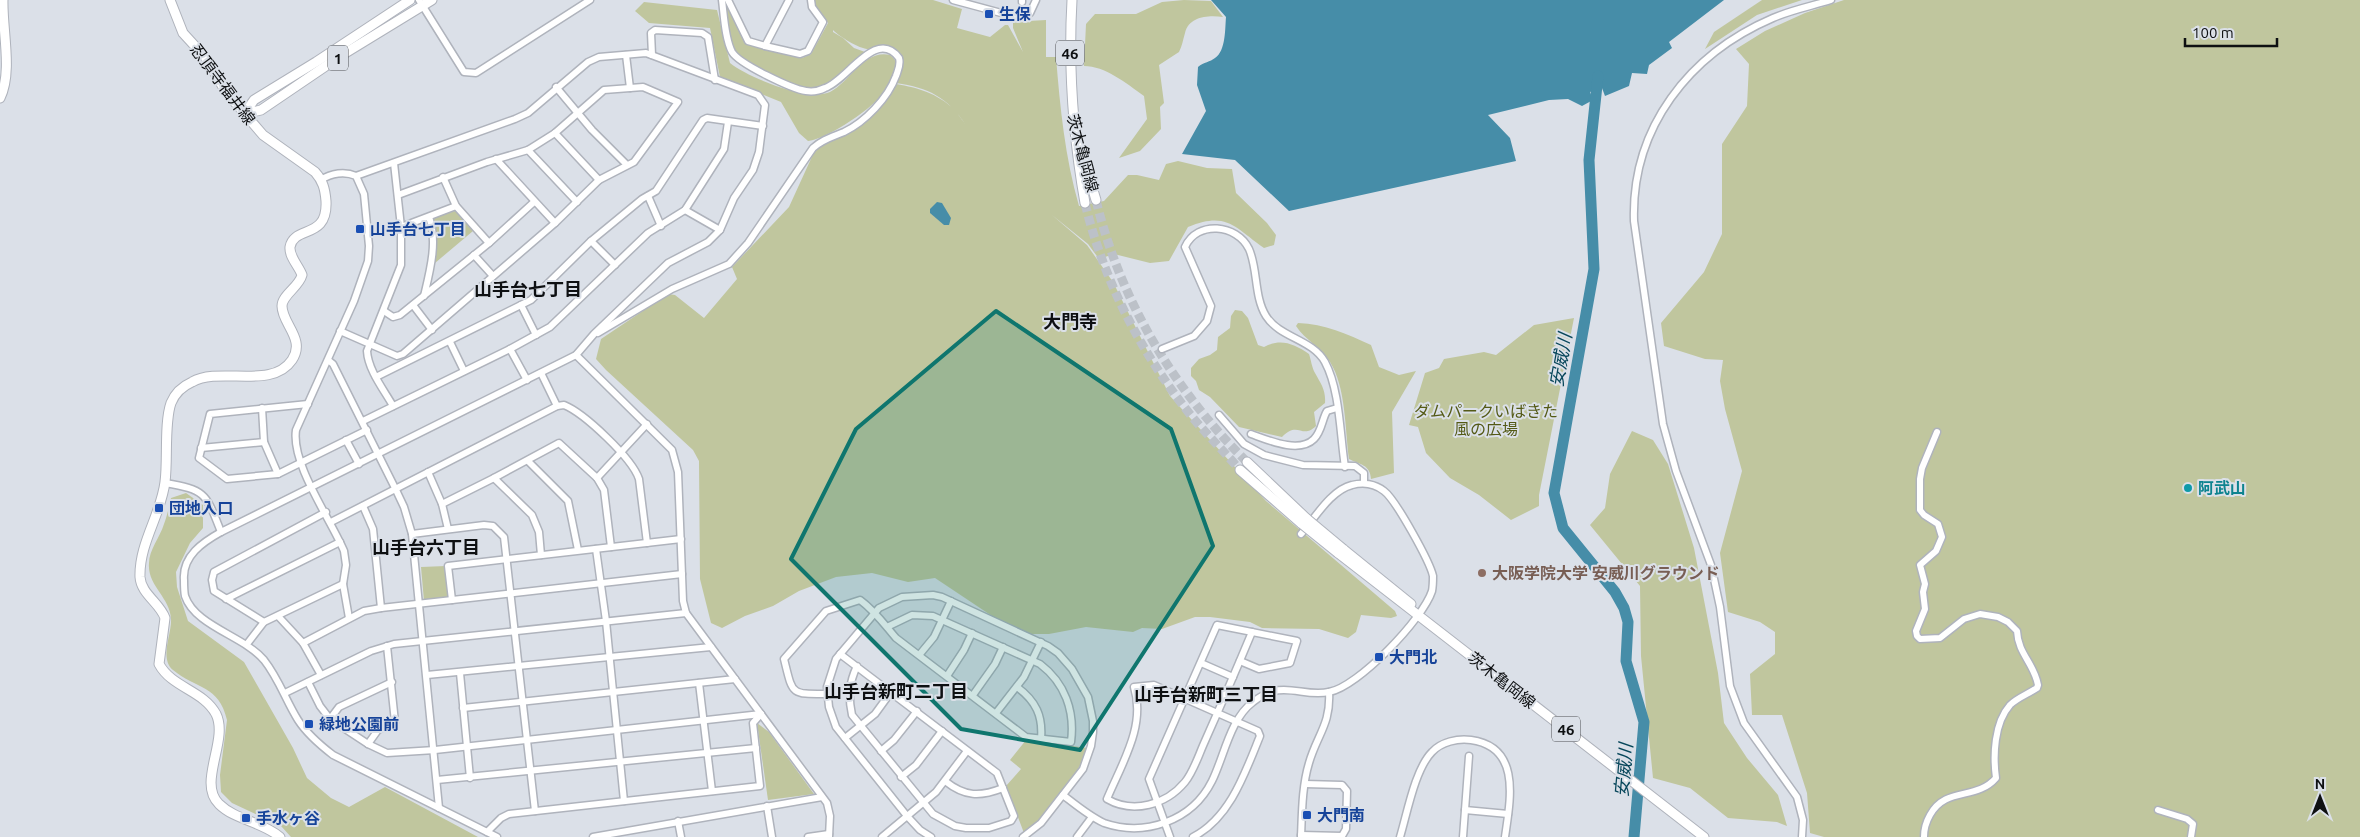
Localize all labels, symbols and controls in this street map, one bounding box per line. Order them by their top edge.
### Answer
place label: 生保 [999,5,1031,23]
marker: 生保 [983,8,995,20]
scale bar [2185,15,2278,47]
text: 100 m [2192,24,2234,41]
street label: 忍頂寺福井線 [187,40,259,128]
road number: 46 [1056,40,1084,66]
road number: 1 [328,46,348,70]
street label: 茨木亀岡線 [1064,112,1102,194]
place label: 山手台七丁目 [370,220,466,238]
marker: 山手台七丁目 [354,223,366,235]
district label: 山手台七丁目 [474,279,582,299]
district label: 大門寺 [1043,311,1097,331]
water label: 安威川 [1545,330,1575,388]
park label: ダムパークいばきた 風の広場 [1414,402,1558,438]
place label: 阿武山 [2198,479,2246,497]
marker: 阿武山 [2182,482,2194,494]
place label: 団地入口 [169,499,233,517]
marker: 団地入口 [153,502,165,514]
district label: 山手台六丁目 [372,537,480,557]
place label: 大阪学院大学 安威川グラウンド [1492,564,1720,582]
marker: 大阪学院大学 安威川グラウンド [1476,567,1488,579]
place label: 大門北 [1389,648,1437,666]
street label: 茨木亀岡線 [1465,648,1539,712]
marker: 大門北 [1373,651,1385,663]
district label: 山手台新町二丁目 [824,681,968,701]
district label: 山手台新町三丁目 [1134,684,1278,704]
place label: 緑地公園前 [319,715,399,733]
road number: 46 [1552,716,1580,742]
marker: 緑地公園前 [303,718,315,730]
water label: 安威川 [1611,740,1635,798]
north arrow [2295,772,2345,822]
text: N [2315,776,2325,792]
place label: 大門南 [1317,806,1365,824]
place label: 手水ヶ谷 [256,809,320,827]
marker: 大門南 [1301,809,1313,821]
marker: 手水ヶ谷 [240,812,252,824]

